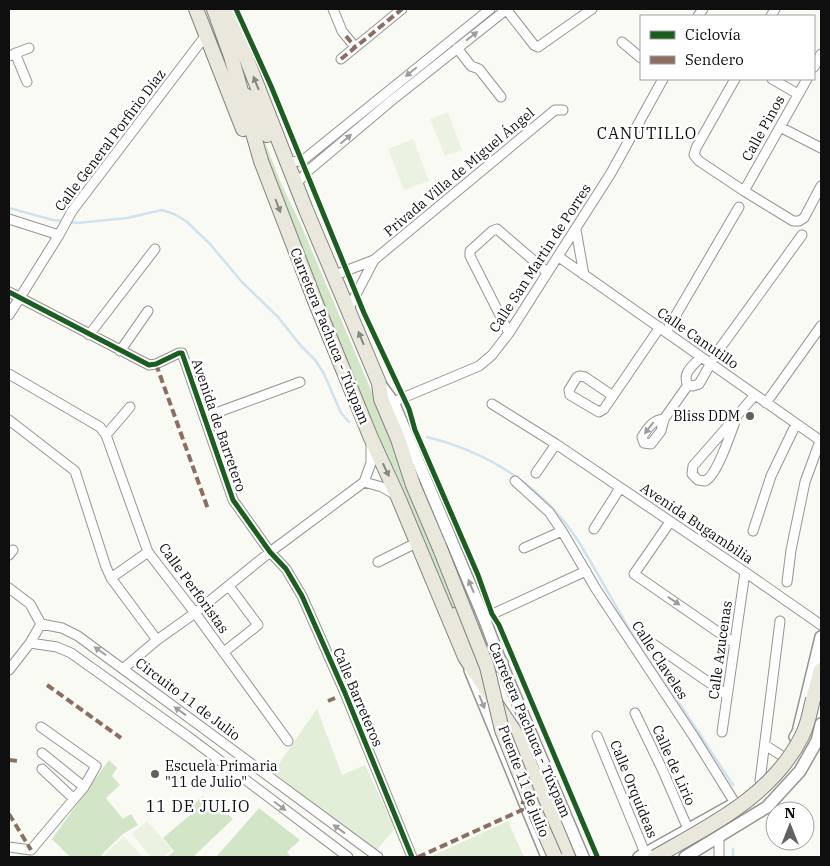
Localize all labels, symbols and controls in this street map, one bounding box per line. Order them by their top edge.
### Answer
legend [640,15,815,80]
text: Ciclovía [685,25,741,44]
one-way arrow [465,31,479,41]
text: Sendero [685,50,744,69]
street label: Calle General Porfirio Díaz [51,65,169,215]
one-way arrow [404,66,417,77]
one-way arrow [252,75,260,90]
street label: Calle Pinos [738,92,789,164]
street label: Privada Villa de Miguel Ángel [379,103,538,240]
district label: CANUTILLO [597,123,697,143]
one-way arrow [340,133,353,144]
street label: Calle San Martin de Porres [485,180,595,336]
one-way arrow [275,199,283,213]
street label: Carretera Pachuca - Túxpam [286,245,374,427]
street label: Calle Canutillo [654,303,742,373]
one-way arrow [357,330,365,345]
street label: Avenida de Barretero [188,356,250,494]
place label: Bliss DDM [673,407,740,425]
marker: Bliss DDM [744,410,756,422]
one-way arrow [644,421,654,435]
one-way arrow [382,463,390,477]
street label: Avenida Bugambilia [637,479,757,568]
street label: Calle Perforistas [155,539,233,637]
one-way arrow [466,579,474,593]
one-way arrow [667,596,681,606]
street label: Calle Azucenas [704,599,736,700]
street label: Calle Claveles [628,617,692,703]
street label: Carretera Pachuca - Túxpam [485,640,575,820]
street label: Calle Barreteros [329,645,387,749]
one-way arrow [94,646,107,657]
street label: Circuito 11 de Julio [132,654,244,744]
one-way arrow [478,695,486,710]
one-way arrow [174,706,187,717]
street label: Calle de Lirio [648,722,700,808]
street label: Puente 11 de julio [494,723,554,840]
street label: Calle Orquídeas [606,737,662,841]
place label: Escuela Primaria "11 de Julio" [165,757,278,791]
marker: Escuela Primaria "11 de Julio" [149,768,161,780]
district label: 11 DE JULIO [146,796,250,816]
one-way arrow [273,801,287,811]
north arrow [765,801,815,851]
text: N [784,804,796,822]
one-way arrow [332,824,346,834]

